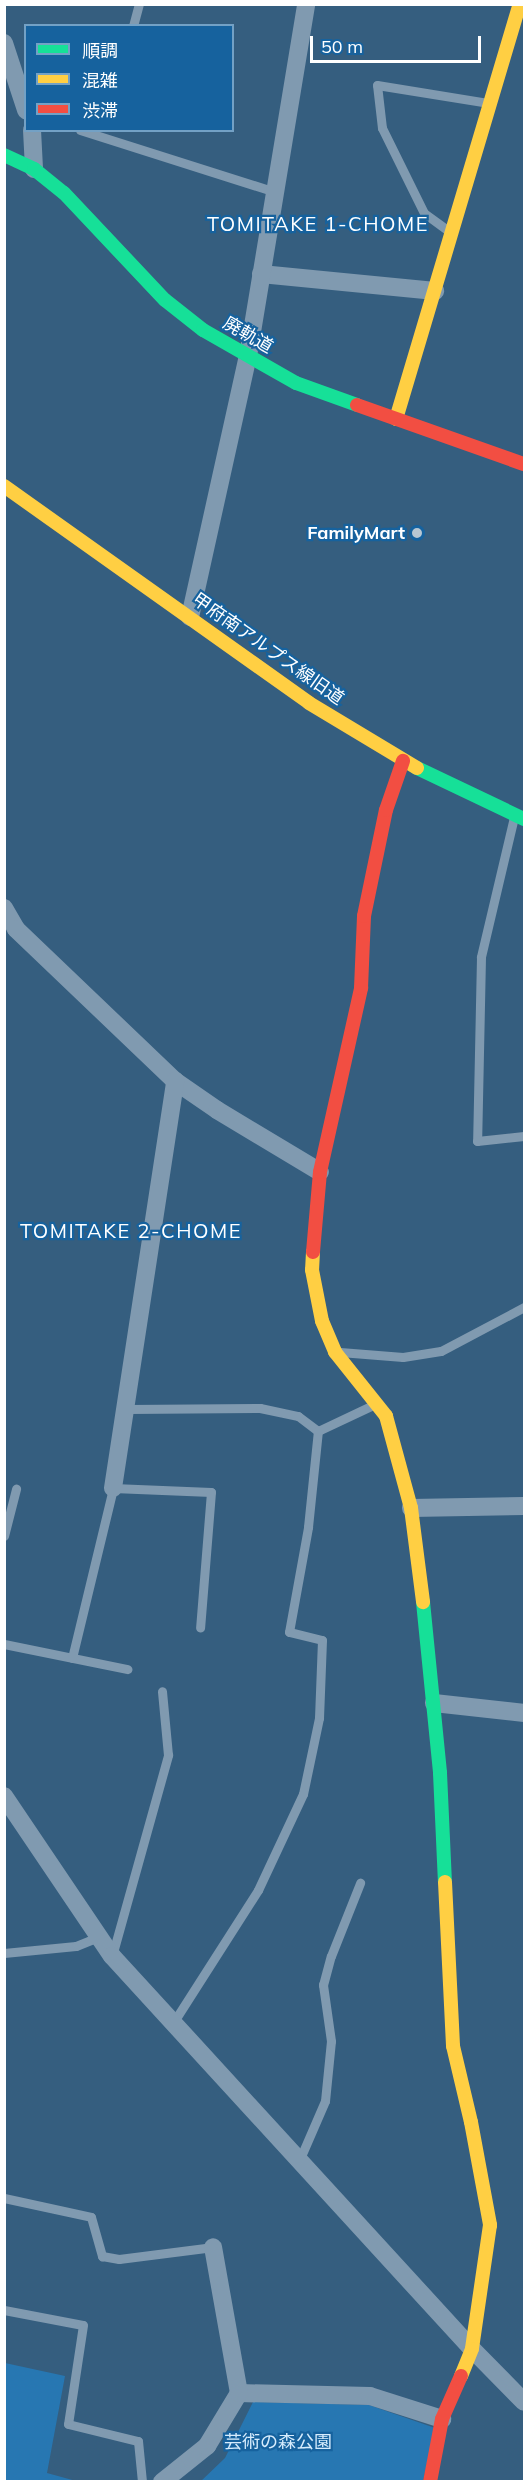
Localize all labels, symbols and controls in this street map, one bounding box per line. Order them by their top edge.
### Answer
legend [24,24,234,132]
scale bar [313,24,484,62]
text: 50 m [321,35,363,58]
text: 順調 [82,39,118,62]
text: 混雑 [82,69,118,92]
text: 渋滞 [82,99,118,122]
district label: TOMITAKE 1-CHOME [207,211,429,235]
street label: 廃軌道 [219,312,277,358]
place label: FamilyMart [307,522,405,544]
marker: FamilyMart [410,526,424,540]
street label: 甲府南アルプス線旧道 [188,589,348,709]
district label: TOMITAKE 2-CHOME [20,1218,242,1242]
park label: 芸術の森公園 [224,2431,332,2453]

